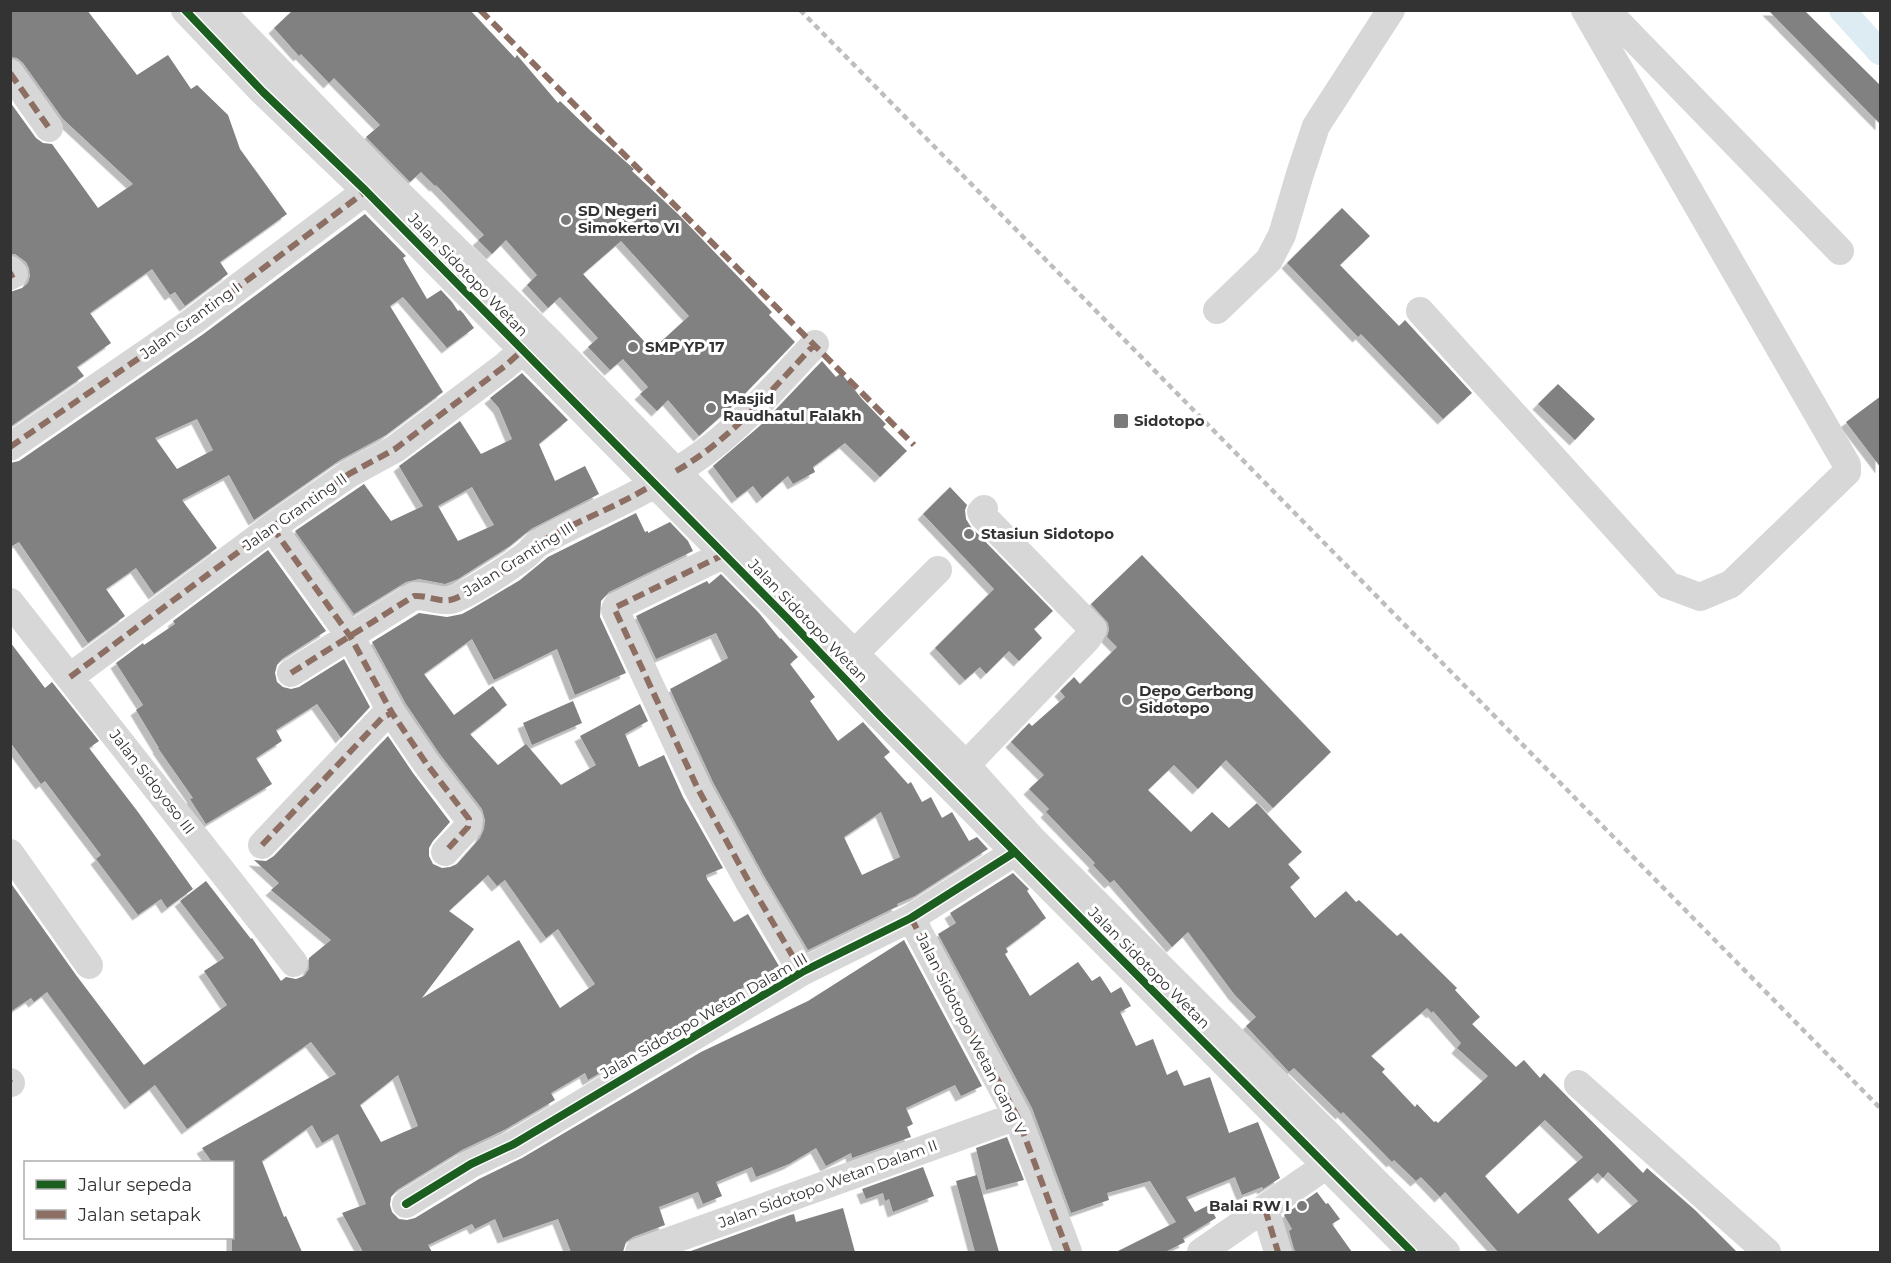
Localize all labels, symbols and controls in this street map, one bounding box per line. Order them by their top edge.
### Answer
place label: SD Negeri Simokerto VI [578,201,680,237]
street label: Jalan Sidotopo Wetan [404,208,532,340]
marker: SD Negeri Simokerto VI [559,213,573,227]
street label: Jalan Granting I [135,278,243,364]
place label: SMP YP 17 [645,337,725,356]
marker: SMP YP 17 [626,340,640,354]
place label: Masjid Raudhatul Falakh [723,389,862,425]
marker: Masjid Raudhatul Falakh [704,401,718,415]
place label: Sidotopo [1134,411,1205,430]
marker: Sidotopo [1112,412,1130,430]
street label: Jalan Granting II [238,469,350,555]
street label: Jalan Granting III [459,517,578,601]
place label: Stasiun Sidotopo [981,524,1114,543]
marker: Stasiun Sidotopo [962,527,976,541]
street label: Jalan Sidotopo Wetan [744,554,872,686]
place label: Depo Gerbong Sidotopo [1139,681,1254,717]
marker: Depo Gerbong Sidotopo [1120,693,1134,707]
street label: Jalan Sidoyoso III [105,725,199,838]
street label: Jalan Sidotopo Wetan [1084,902,1214,1033]
street label: Jalan Sidotopo Wetan Gang V [912,929,1031,1138]
street label: Jalan Sidotopo Wetan Dalam III [596,948,811,1083]
street label: Jalan Sidotopo Wetan Dalam II [715,1135,940,1232]
legend [24,1161,234,1239]
text: Jalur sepeda [77,1174,192,1196]
place label: Balai RW I [1209,1196,1290,1215]
marker: Balai RW I [1295,1199,1309,1213]
text: Jalan setapak [77,1204,201,1226]

